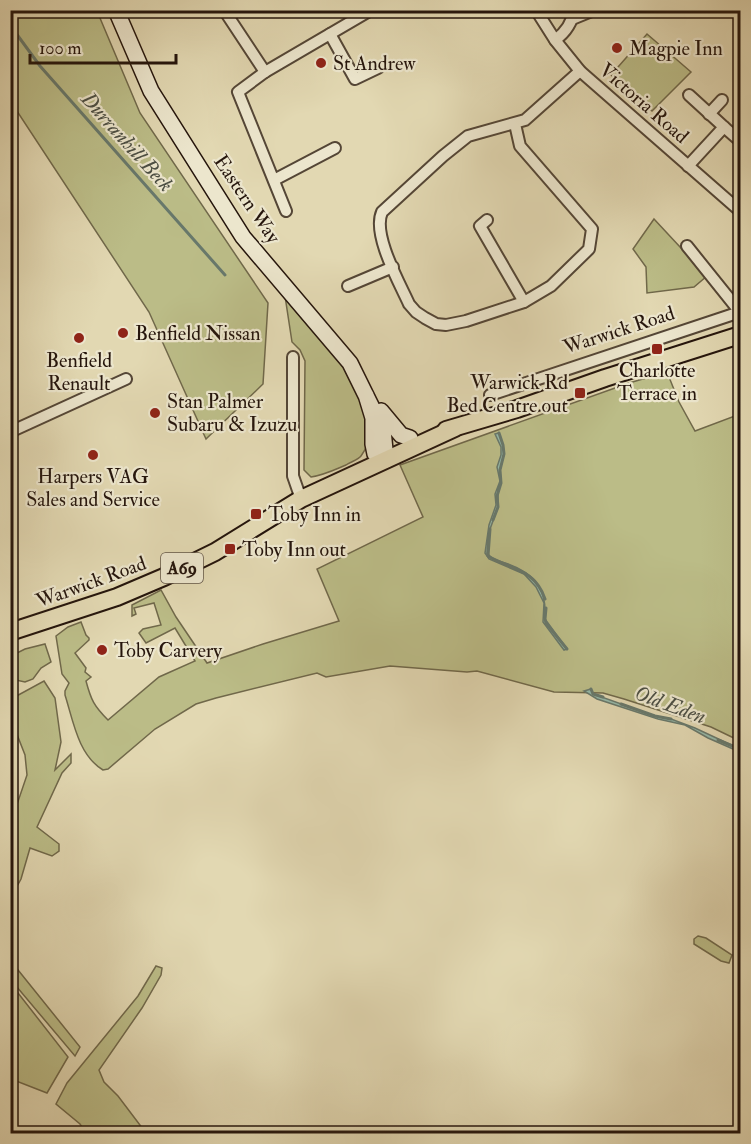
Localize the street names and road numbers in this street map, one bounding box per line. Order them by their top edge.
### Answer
street label: Victoria Road [594,57,694,149]
street label: Eastern Way [208,150,286,249]
street label: Warwick Road [559,300,678,360]
street label: Warwick Road [32,550,150,614]
road number: A69 [161,553,203,583]

